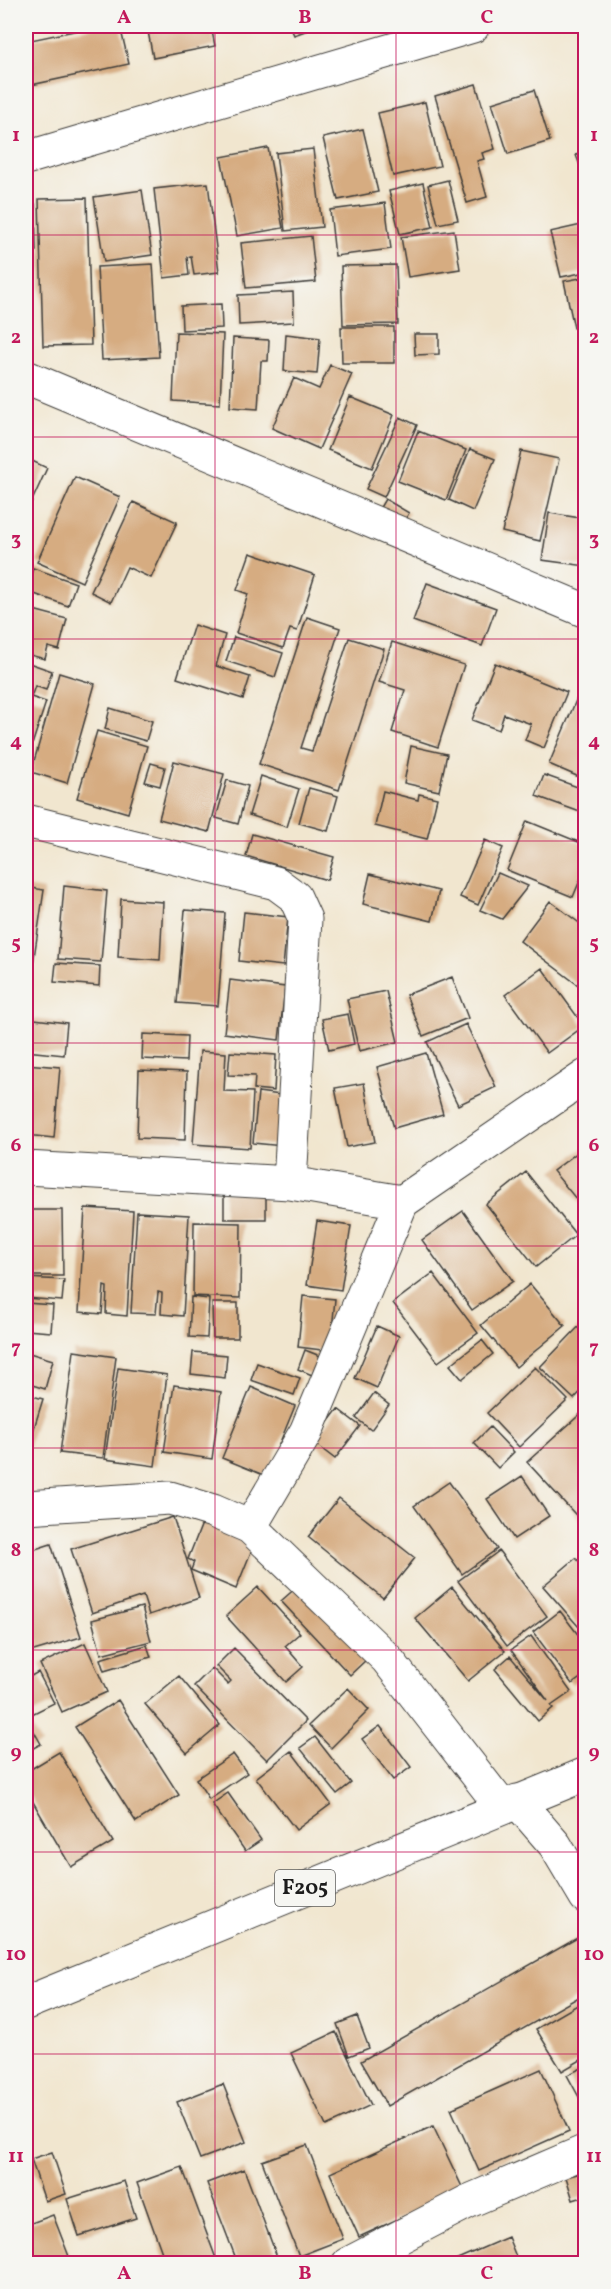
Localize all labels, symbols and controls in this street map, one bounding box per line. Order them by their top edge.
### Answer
text: A [117,4,131,32]
text: B [298,4,312,32]
text: C [481,4,494,32]
text: 1 [12,122,20,150]
text: 1 [590,122,598,150]
text: 2 [11,324,21,352]
text: 2 [589,324,599,352]
text: 3 [11,526,21,554]
text: 3 [589,526,599,554]
text: 4 [10,728,22,756]
text: 4 [588,728,600,756]
text: 5 [11,930,21,958]
text: 5 [589,930,599,958]
text: 6 [11,1132,22,1160]
text: 6 [589,1132,600,1160]
text: 7 [11,1334,21,1362]
text: 7 [589,1334,599,1362]
text: 8 [11,1537,21,1565]
text: 8 [589,1537,599,1565]
text: 9 [10,1739,22,1767]
text: 9 [588,1739,600,1767]
road number: F205 [275,1870,335,1906]
text: 10 [6,1941,26,1969]
text: 10 [584,1941,604,1969]
text: 11 [8,2143,24,2171]
text: 11 [586,2143,602,2171]
text: A [117,2260,131,2288]
text: B [298,2260,312,2288]
text: C [481,2260,494,2288]

